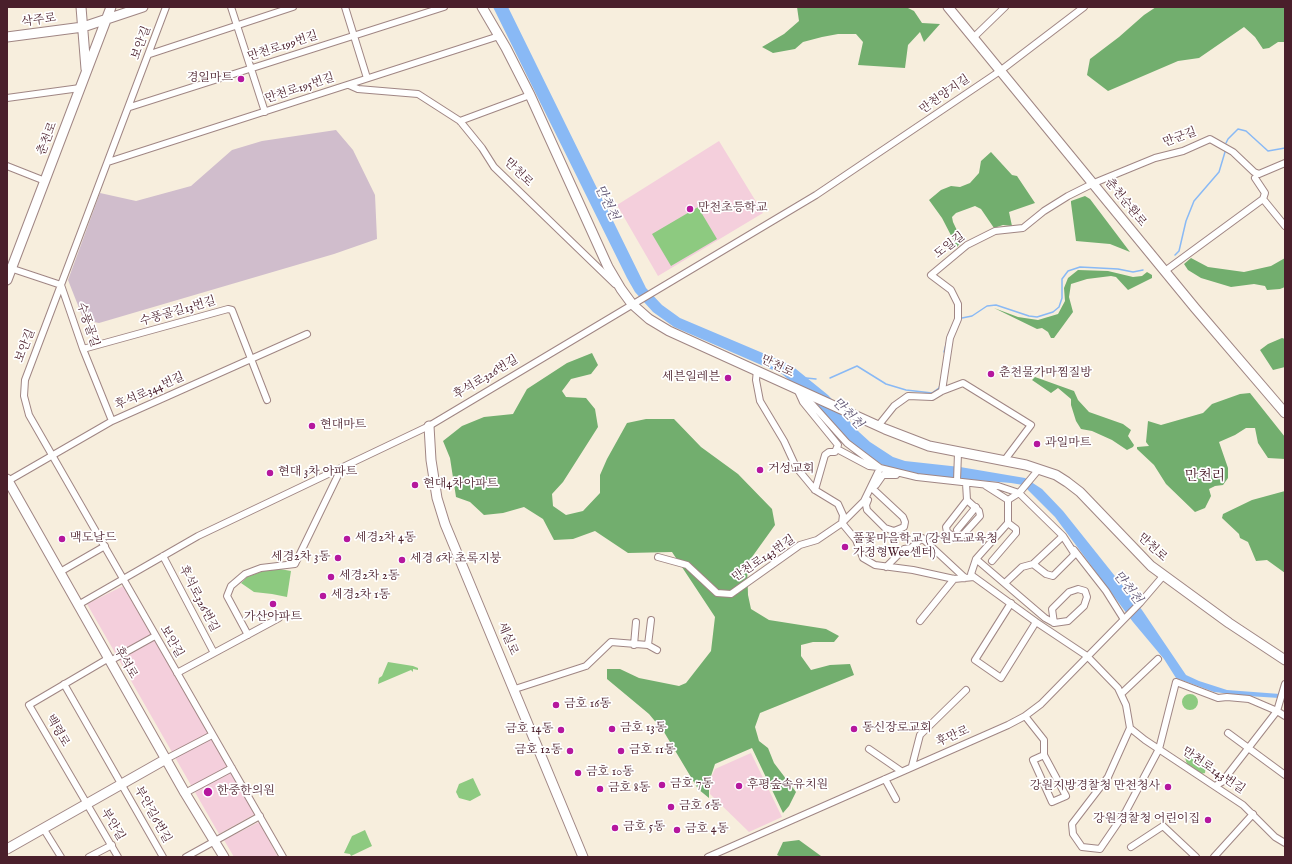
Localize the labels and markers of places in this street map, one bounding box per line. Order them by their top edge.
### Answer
place label: 경일마트 [187,72,233,86]
marker: 경일마트 [236,74,246,84]
place label: 만천초등학교 [698,202,768,216]
marker: 만천초등학교 [685,204,695,214]
place label: 춘천물가마찜질방 [999,367,1092,381]
marker: 춘천물가마찜질방 [986,369,996,379]
place label: 세븐일레븐 [662,371,720,385]
marker: 세븐일레븐 [723,373,733,383]
place label: 현대마트 [320,419,366,433]
marker: 현대마트 [307,421,317,431]
place label: 과일마트 [1045,437,1091,451]
marker: 과일마트 [1032,439,1042,449]
place label: 거성교회 [768,463,814,477]
marker: 거성교회 [755,465,765,475]
place label: 현대 3차 아파트 [278,466,357,480]
marker: 현대 3차 아파트 [265,468,275,478]
place label: 현대4차아파트 [423,478,498,492]
marker: 현대4차아파트 [410,480,420,490]
place label: 맥도날드 [70,532,116,546]
place label: 세경2차 4동 [355,532,416,546]
place label: 풀꽃마을학교 (강원도교육청 가정형Wee센터) [853,533,998,561]
marker: 맥도날드 [57,534,67,544]
marker: 세경2차 4동 [342,534,352,544]
marker: 풀꽃마을학교 (강원도교육청 가정형Wee센터) [840,542,850,552]
place label: 세경2차 3동 [271,551,330,565]
marker: 세경2차 3동 [333,553,343,563]
place label: 세경 6차 초록지붕 [410,553,501,567]
marker: 세경 6차 초록지붕 [397,555,407,565]
place label: 세경2차 2동 [339,570,399,584]
marker: 세경2차 2동 [326,572,336,582]
place label: 세경2차 1동 [331,589,390,603]
marker: 세경2차 1동 [318,591,328,601]
marker: 가산아파트 [268,599,278,609]
place label: 가산아파트 [244,611,302,625]
place label: 금호 16동 [564,698,611,712]
marker: 금호 16동 [551,700,561,710]
place label: 금호 13동 [620,722,666,736]
place label: 동신장로교회 [862,722,932,736]
place label: 금호 14동 [505,723,553,737]
marker: 금호 13동 [607,724,617,734]
marker: 동신장로교회 [849,724,859,734]
marker: 금호 14동 [556,725,566,735]
place label: 금호 12동 [515,744,562,758]
place label: 금호 11동 [629,744,675,758]
marker: 금호 12동 [565,746,575,756]
marker: 금호 11동 [616,746,626,756]
place label: 금호 10동 [586,766,634,780]
marker: 금호 10동 [573,768,583,778]
place label: 금호 7동 [670,778,713,792]
place label: 후평숲속유치원 [747,779,828,793]
marker: 금호 7동 [657,780,667,790]
place label: 강원지방경찰청 만천청사 [1030,780,1160,794]
marker: 후평숲속유치원 [734,781,744,791]
place label: 금호 8동 [608,782,650,796]
marker: 강원지방경찰청 만천청사 [1163,782,1173,792]
marker: 금호 8동 [595,784,605,794]
place label: 한중한의원 [217,785,275,799]
marker: 한중한의원 [202,786,214,798]
place label: 금호 6동 [679,800,721,814]
marker: 금호 6동 [666,802,676,812]
place label: 강원경찰청 어린이집 [1093,813,1200,827]
marker: 강원경찰청 어린이집 [1203,815,1213,825]
place label: 금호 5동 [623,821,665,835]
marker: 금호 5동 [610,823,620,833]
place label: 금호 4동 [685,823,728,837]
marker: 금호 4동 [672,825,682,835]

